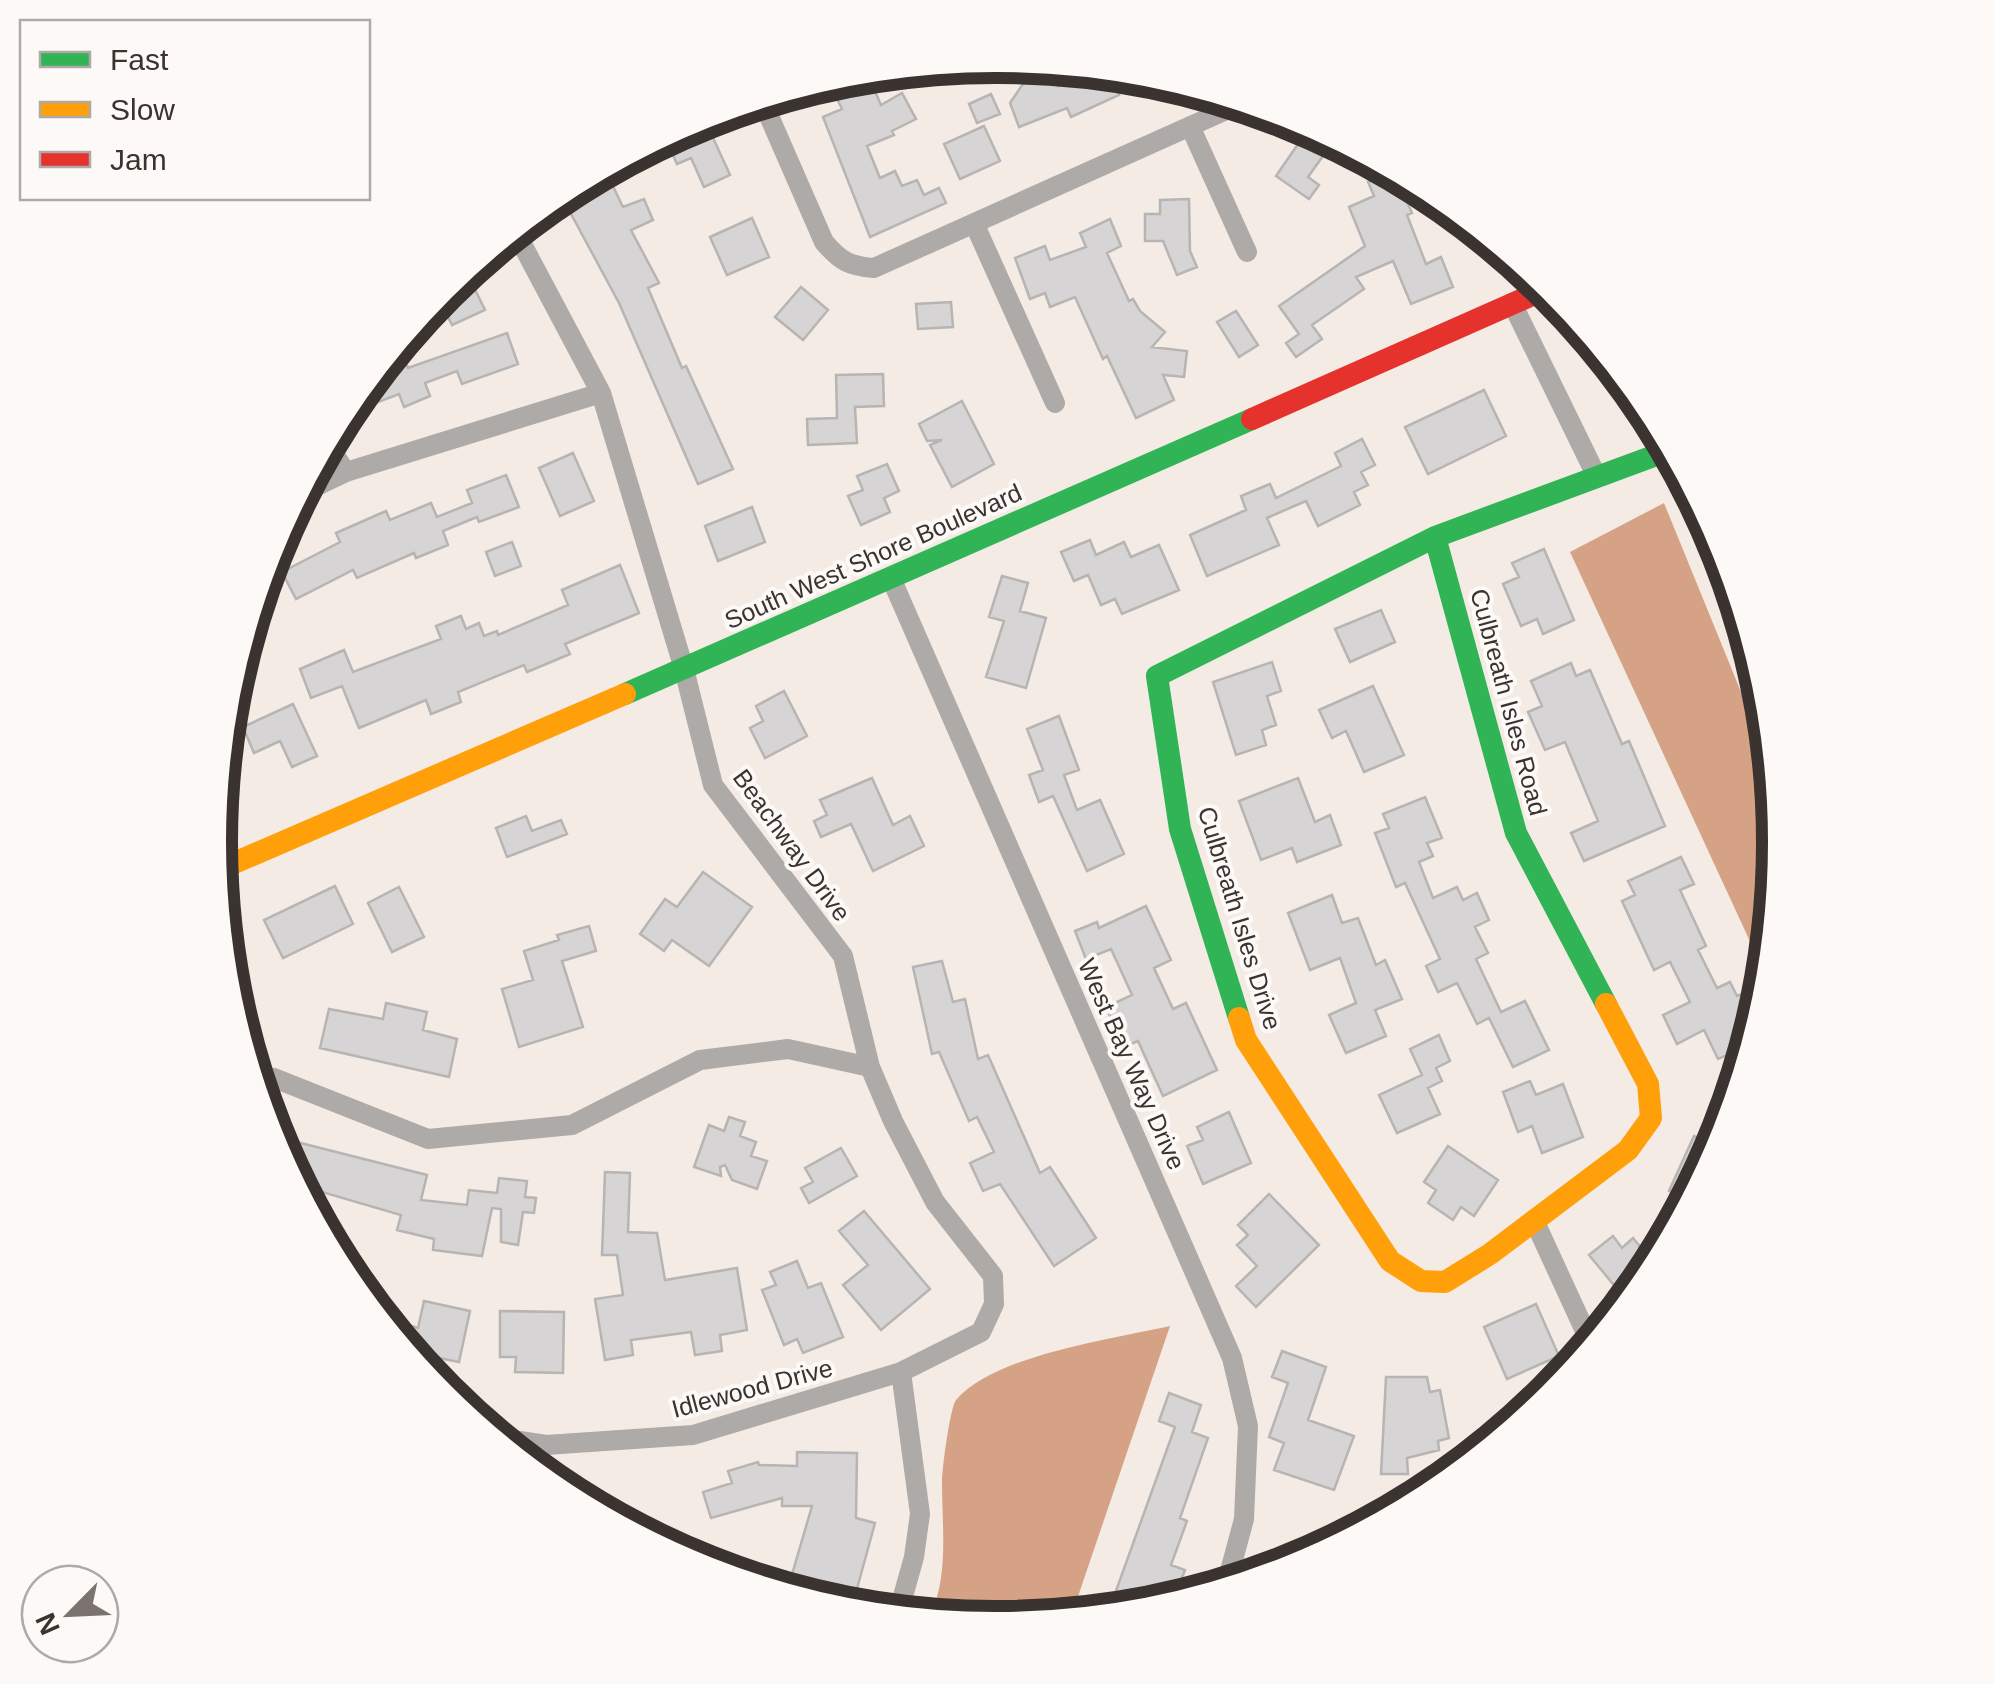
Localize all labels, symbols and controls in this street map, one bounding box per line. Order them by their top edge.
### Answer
legend [20,20,370,200]
text: Fast [110,43,169,76]
text: Slow [110,93,175,126]
text: Jam [110,143,167,176]
street label: South West Shore Boulevard [720,478,1026,634]
street label: Culbreath Isles Road [1465,586,1553,818]
street label: Beachway Drive [728,764,856,926]
street label: Culbreath Isles Drive [1193,803,1287,1033]
street label: West Bay Way Drive [1073,954,1191,1174]
street label: Idlewood Drive [669,1353,835,1423]
north arrow [20,1564,120,1664]
text: N [29,1608,66,1640]

